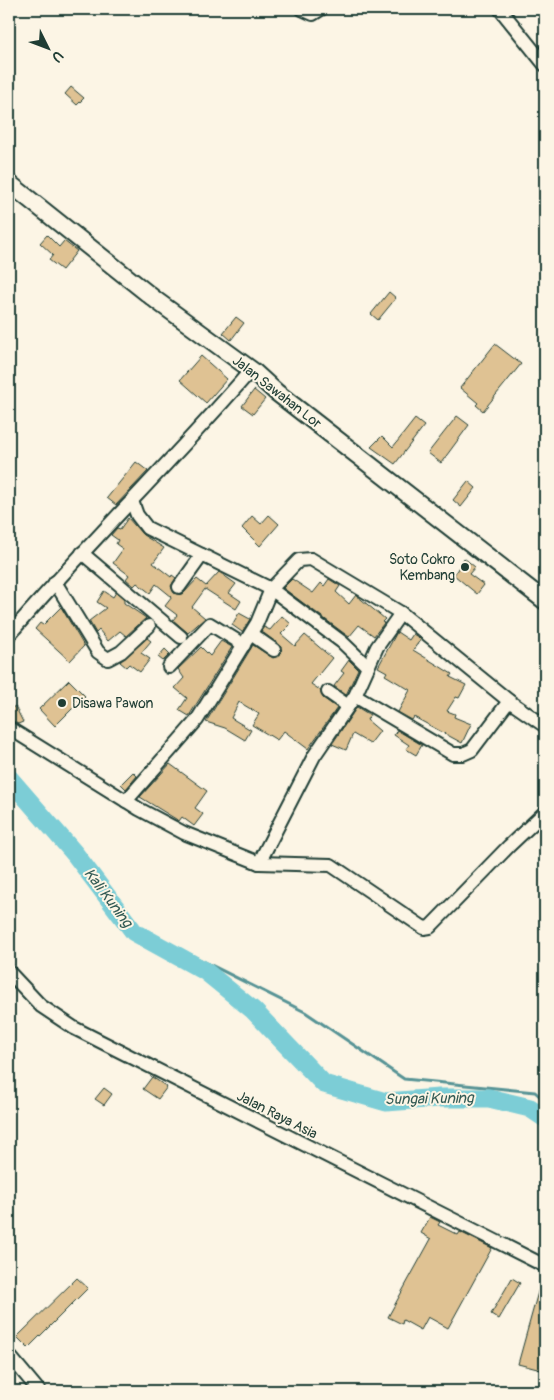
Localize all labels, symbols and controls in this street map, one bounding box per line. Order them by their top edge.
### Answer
north arrow [22,22,72,72]
text: U [48,47,67,66]
street label: Jalan Sawahan Lor [229,352,325,432]
place label: Soto Cokro Kembang [389,551,455,584]
marker: Soto Cokro Kembang [459,561,471,573]
place label: Disawa Pawon [72,695,154,712]
marker: Disawa Pawon [56,697,68,709]
water label: Kali Kuning [80,865,137,932]
street label: Jalan Raya Asia [234,1087,320,1143]
water label: Sungai Kuning [384,1089,475,1109]

